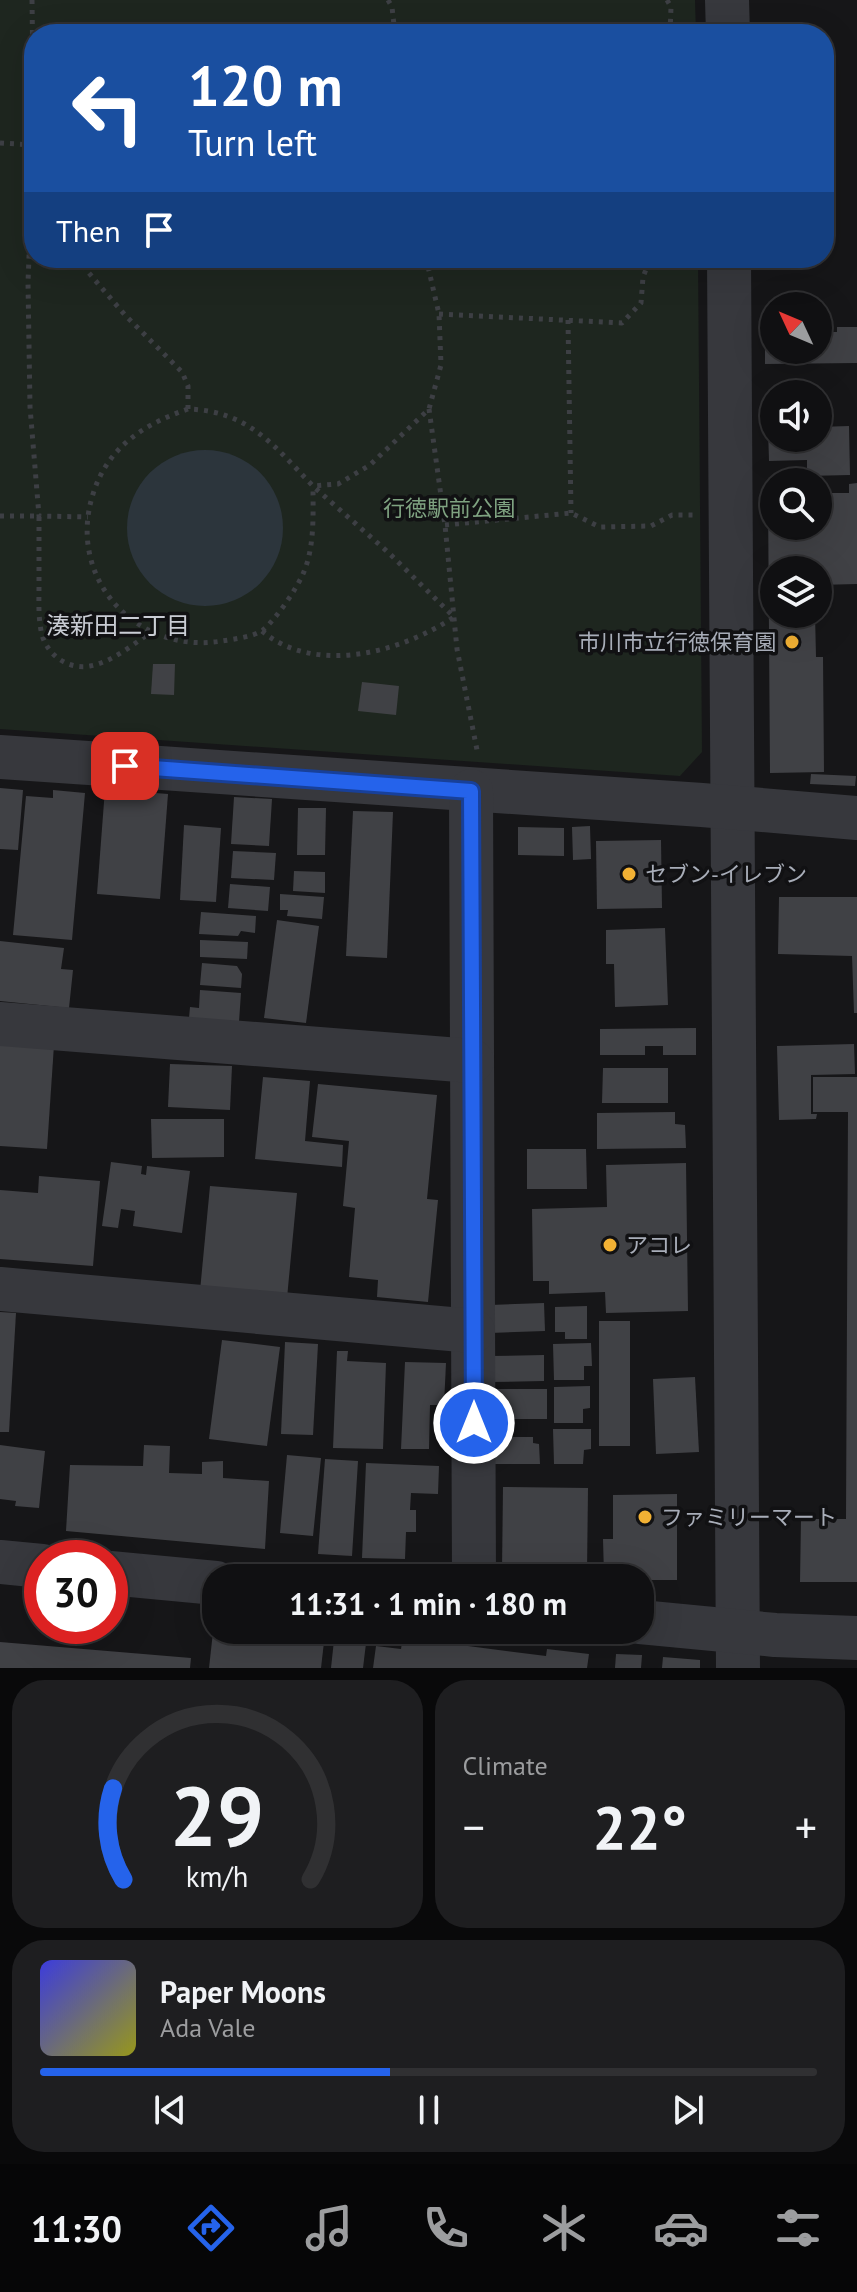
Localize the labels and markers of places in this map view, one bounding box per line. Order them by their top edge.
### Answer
place label: 市川市立行徳保育園 [578,628,776,656]
marker: 市川市立行徳保育園 [783,633,801,651]
pin [91,732,159,800]
place label: セブン-イレブン [645,860,807,888]
marker: セブン-イレブン [620,865,638,883]
place label: アコレ [626,1231,692,1259]
marker: アコレ [601,1236,619,1254]
place label: ファミリーマート [661,1503,837,1531]
marker: ファミリーマート [636,1508,654,1526]

